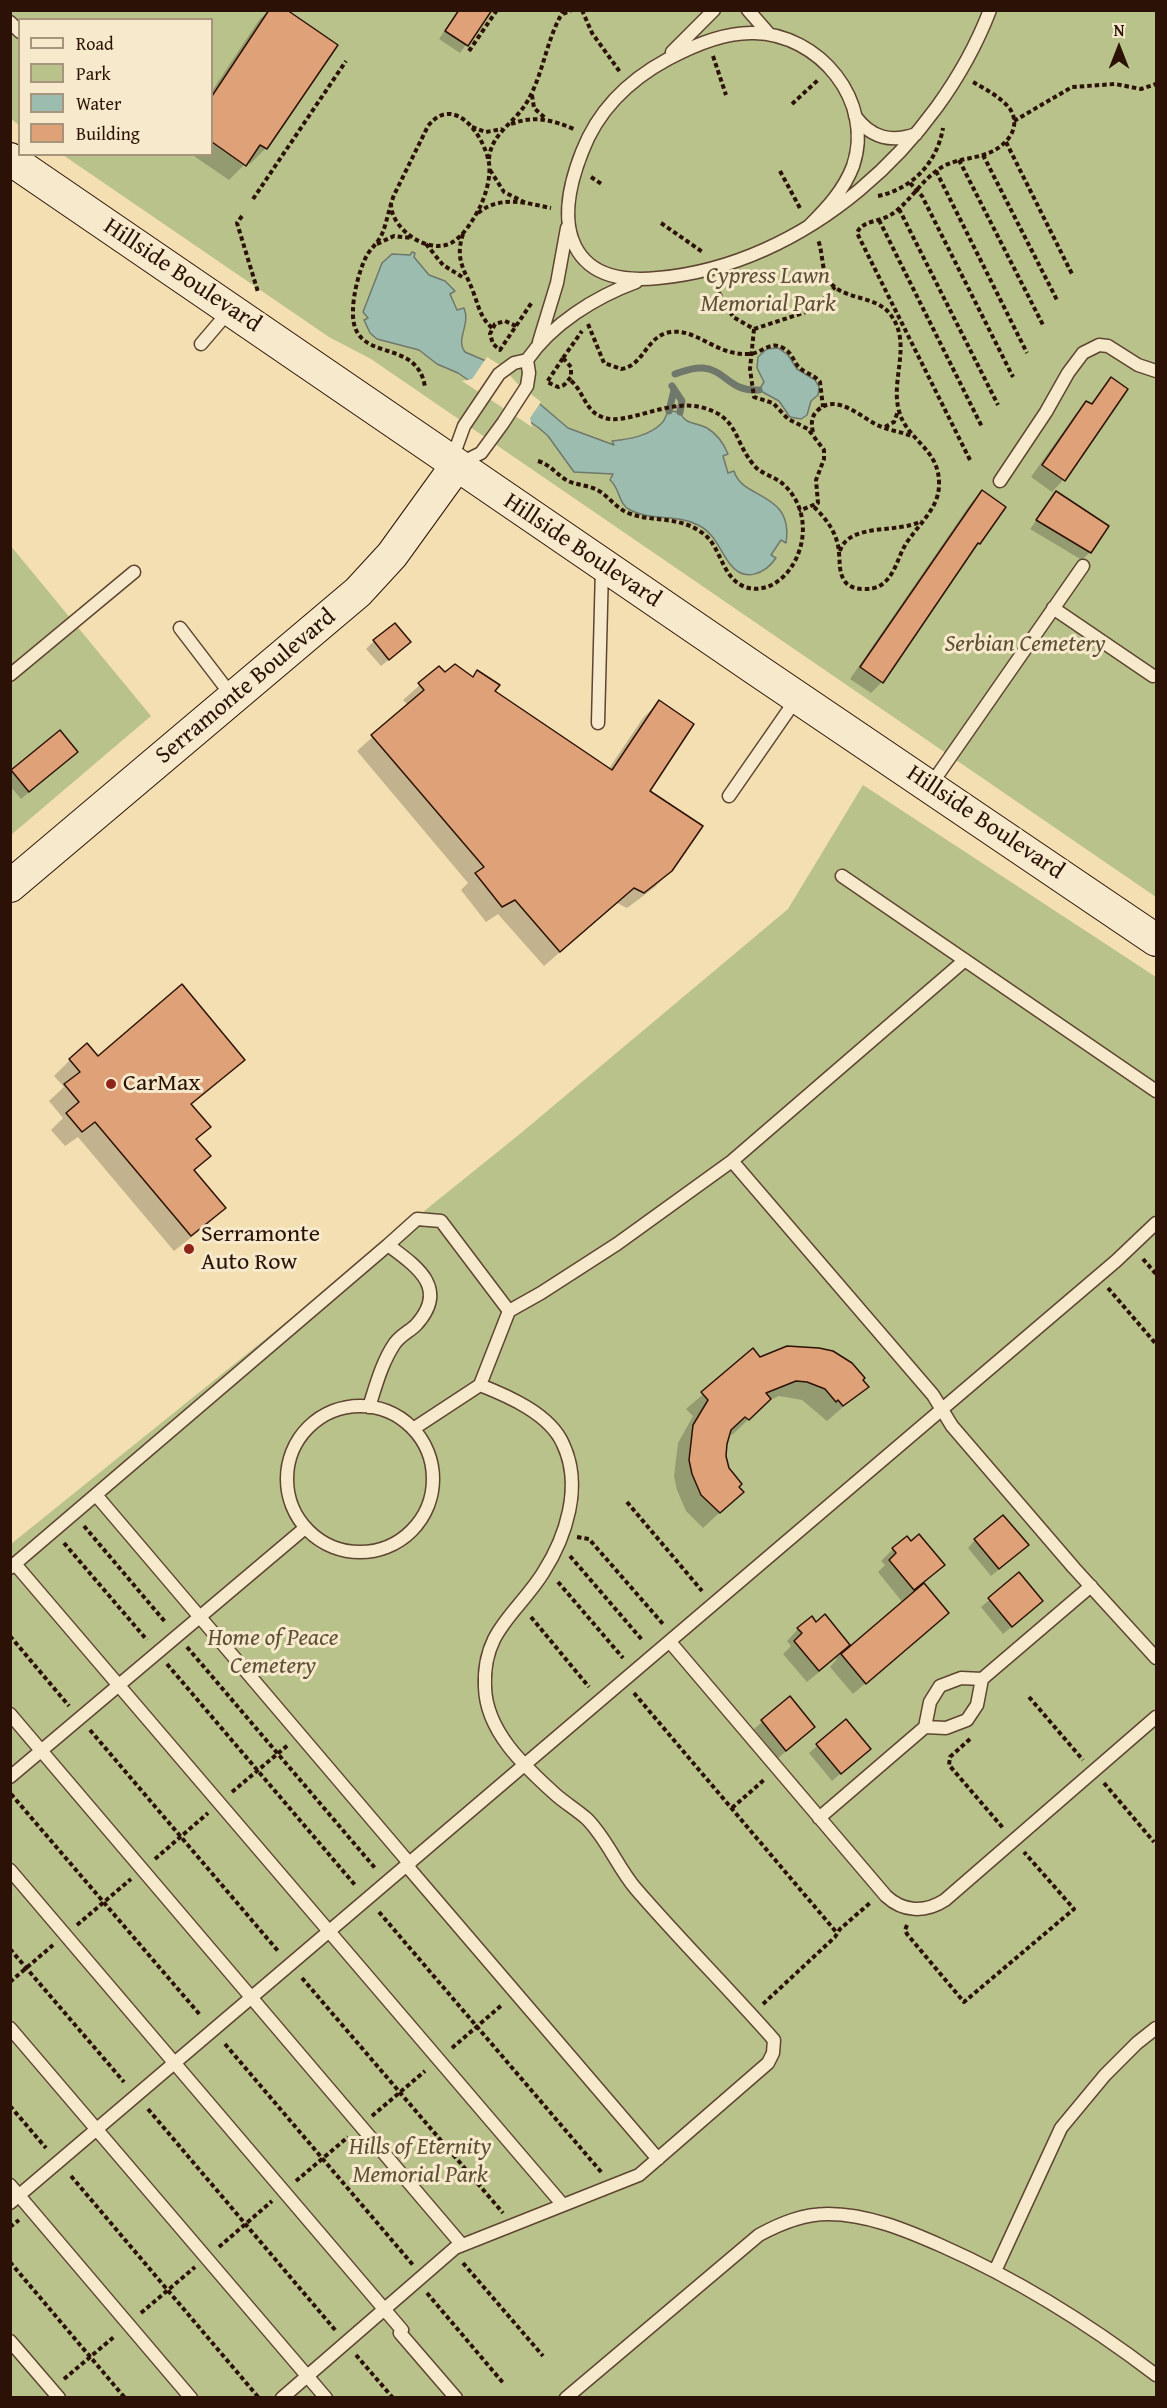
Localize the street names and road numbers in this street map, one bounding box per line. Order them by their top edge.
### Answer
street label: Hillside Boulevard [98,213,266,339]
street label: Hillside Boulevard [498,488,666,614]
street label: Serramonte Boulevard [150,603,342,771]
street label: Hillside Boulevard [901,760,1069,886]

